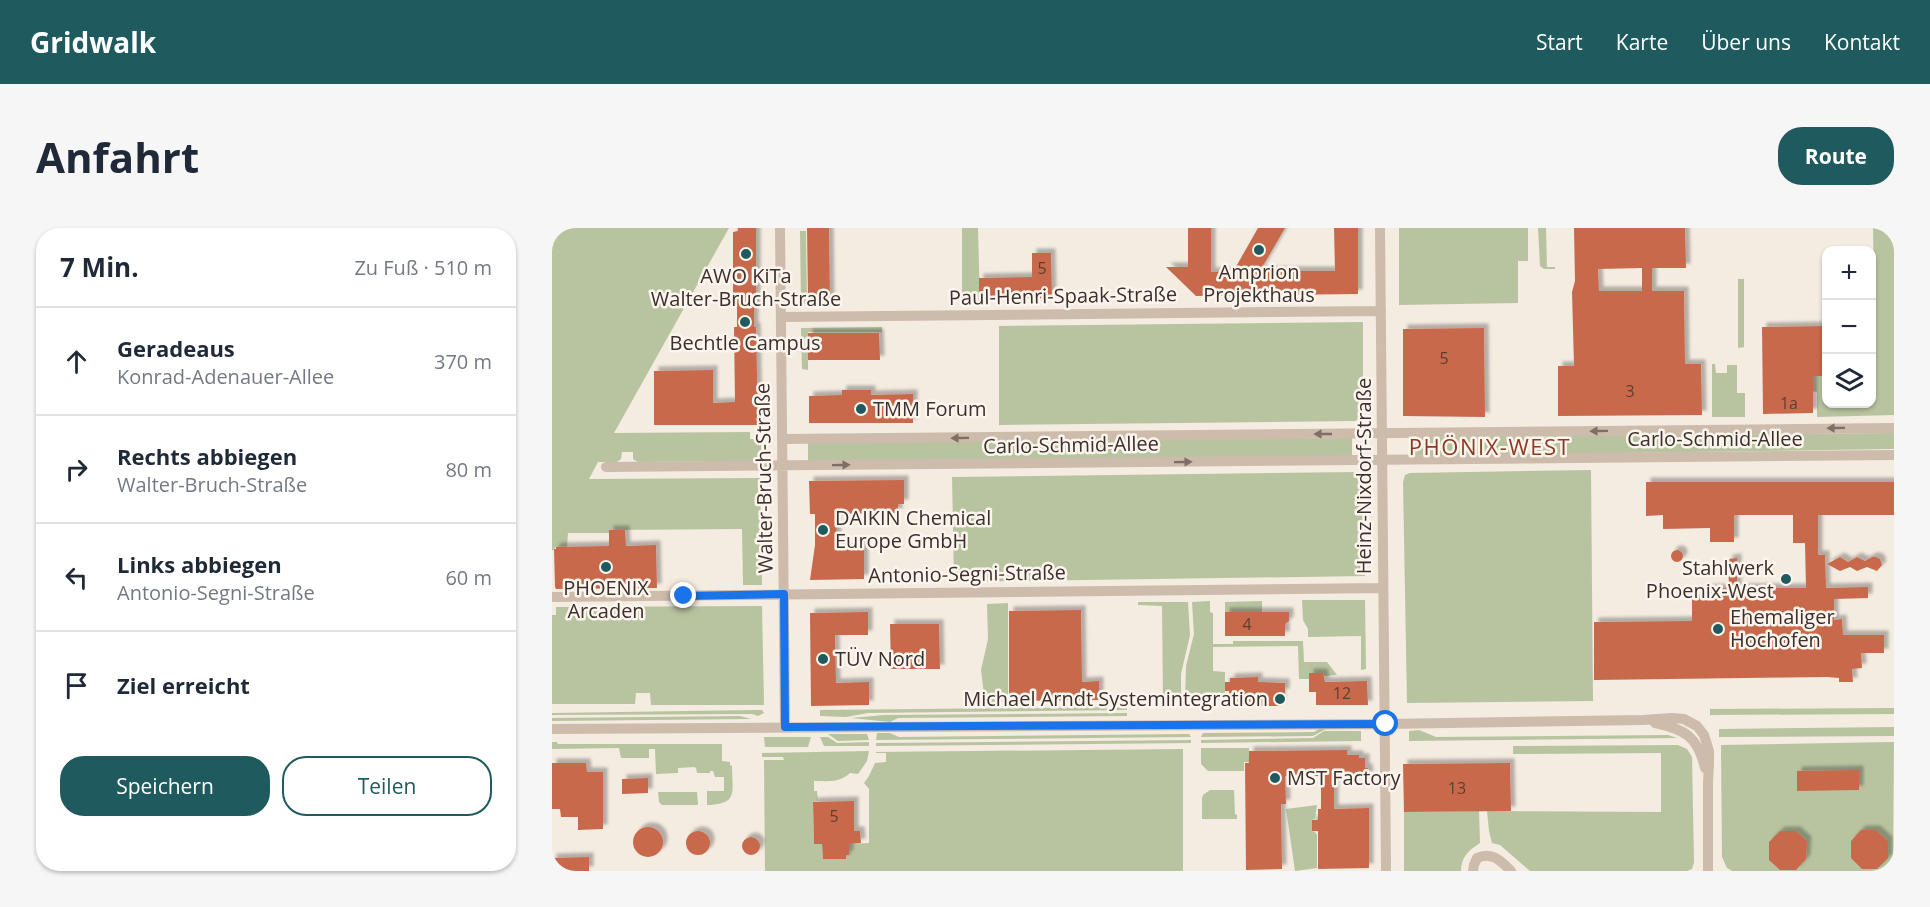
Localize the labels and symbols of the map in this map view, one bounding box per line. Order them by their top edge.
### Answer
marker: Amprion Projekthaus [1252,243,1266,257]
marker: AWO KiTa Walter-Bruch-Straße [739,247,753,261]
house number: 5 [1037,257,1047,279]
place label: Amprion Projekthaus [1203,258,1315,308]
place label: AWO KiTa Walter-Bruch-Straße [651,262,841,312]
street label: Paul-Henri-Spaak-Straße [949,280,1177,311]
marker: Bechtle Campus [738,315,752,329]
place label: Bechtle Campus [670,329,820,356]
house number: 5 [1439,347,1449,369]
street label: Heinz-Nixdorf-Straße [1350,378,1377,574]
house number: 3 [1625,380,1635,402]
street label: Walter-Bruch-Straße [748,383,779,573]
house number: 1a [1780,392,1798,414]
place label: TMM Forum [873,395,987,422]
marker: TMM Forum [854,402,868,416]
one-way arrow [1826,424,1845,433]
street label: Carlo-Schmid-Allee [1627,425,1803,452]
one-way arrow [1589,427,1608,436]
street label: Carlo-Schmid-Allee [983,429,1159,460]
one-way arrow [1314,429,1333,439]
district label: PHÖNIX-WEST [1409,431,1571,461]
one-way arrow [951,433,970,442]
one-way arrow [1173,457,1192,467]
one-way arrow [831,460,850,470]
place label: DAIKIN Chemical Europe GmbH [835,504,991,554]
marker: DAIKIN Chemical Europe GmbH [816,523,830,537]
place label: Stahlwerk Phoenix-West [1646,554,1774,604]
street label: Antonio-Segni-Straße [868,558,1066,589]
marker: PHOENIX Arcaden [599,560,613,574]
marker: Stahlwerk Phoenix-West [1779,572,1793,586]
place label: PHOENIX Arcaden [563,574,649,624]
route end [670,582,696,608]
place label: Ehemaliger Hochofen [1730,603,1835,653]
house number: 4 [1242,613,1252,635]
marker: Ehemaliger Hochofen [1711,622,1725,636]
place label: TÜV Nord [835,645,925,672]
marker: TÜV Nord [816,652,830,666]
house number: 12 [1333,682,1351,704]
place label: Michael Arndt Systemintegration [963,685,1268,712]
marker: Michael Arndt Systemintegration [1273,692,1287,706]
route start [1372,710,1398,736]
place label: MST Factory [1287,764,1402,791]
marker: MST Factory [1268,771,1282,785]
house number: 13 [1448,777,1466,799]
house number: 5 [829,805,839,827]

